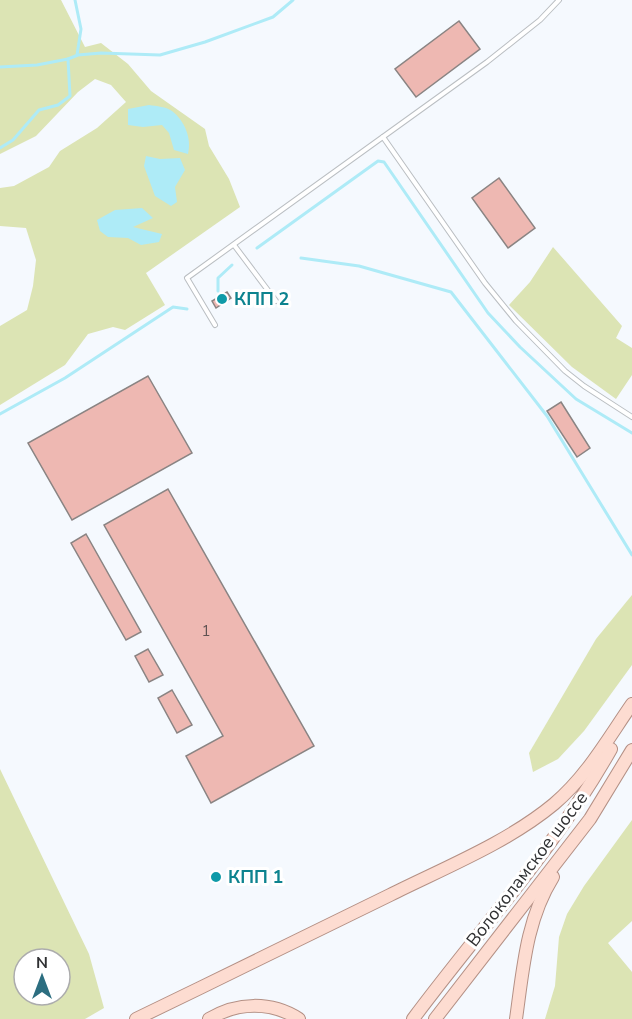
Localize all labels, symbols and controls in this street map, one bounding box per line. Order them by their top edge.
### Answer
place label: КПП 2 [234,287,289,311]
marker: КПП 2 [215,292,229,306]
house number: 1 [201,621,211,641]
street label: Волоколамское шоссе [461,787,593,951]
place label: КПП 1 [228,865,283,889]
marker: КПП 1 [209,870,223,884]
north arrow [12,947,72,1007]
text: N [36,952,48,974]

